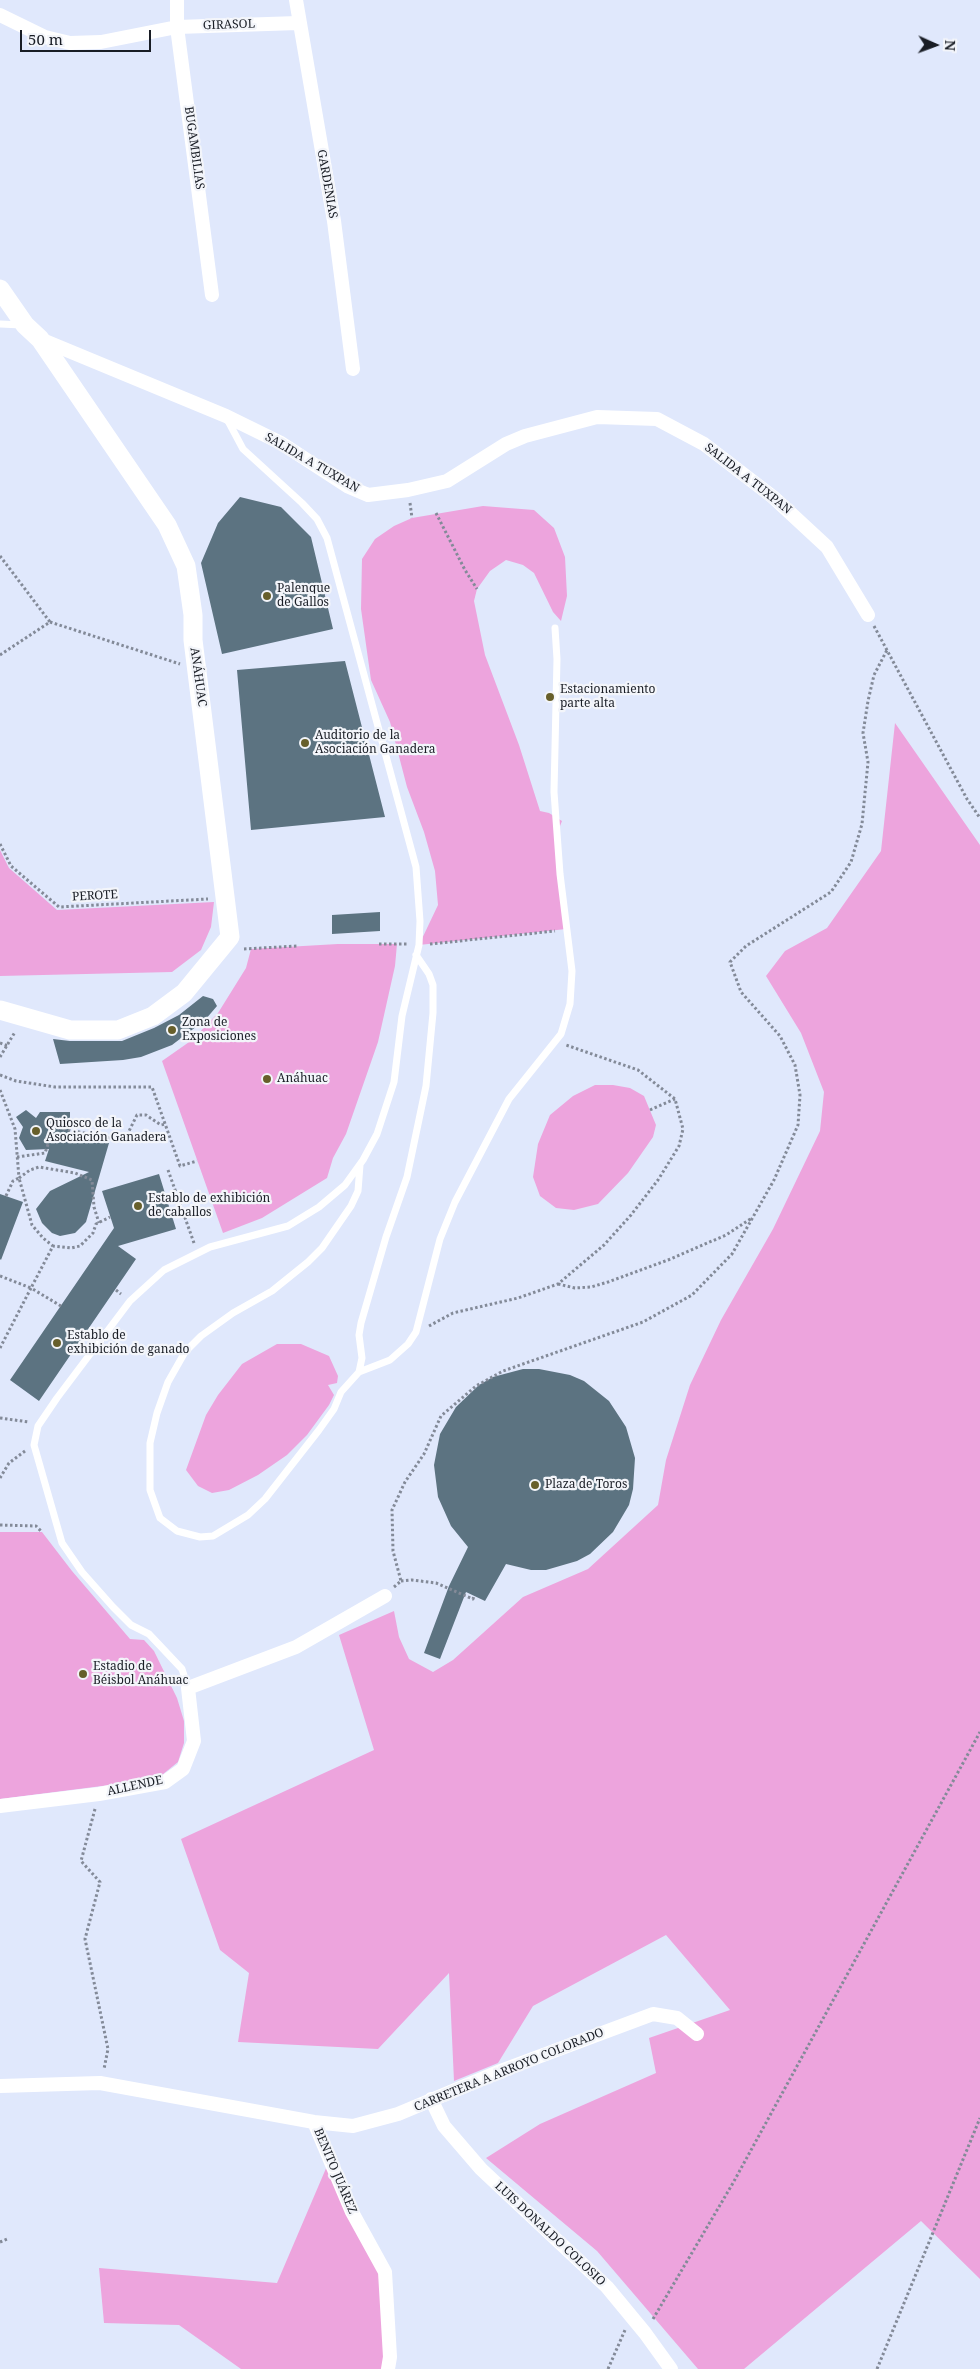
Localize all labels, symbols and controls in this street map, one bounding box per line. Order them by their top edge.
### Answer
street label: GIRASOL [203,17,255,33]
scale bar [22,20,154,52]
north arrow [910,20,960,70]
text: 50 m [28,29,63,49]
text: N [941,40,960,51]
street label: BUGAMBILIAS [181,105,207,191]
street label: GARDENIAS [314,148,340,220]
street label: SALIDA A TUXPAN [262,430,362,496]
street label: SALIDA A TUXPAN [702,441,794,517]
place label: Palenque de Gallos [277,582,330,610]
marker: Palenque de Gallos [261,590,273,602]
street label: ANÁHUAC [187,647,209,707]
place label: Estacionamiento parte alta [560,683,656,711]
marker: Estacionamiento parte alta [544,691,556,703]
place label: Auditorio de la Asociación Ganadera [315,729,436,757]
marker: Auditorio de la Asociación Ganadera [299,737,311,749]
street label: PEROTE [72,888,118,904]
place label: Zona de Exposiciones [182,1016,256,1044]
marker: Zona de Exposiciones [166,1024,178,1036]
place label: Anáhuac [277,1072,328,1086]
marker: Anáhuac [261,1073,273,1085]
place label: Quiosco de la Asociación Ganadera [46,1117,167,1145]
marker: Quiosco de la Asociación Ganadera [30,1125,42,1137]
place label: Establo de exhibición de caballos [148,1192,270,1220]
marker: Establo de exhibición de caballos [132,1200,144,1212]
place label: Establo de exhibición de ganado [67,1329,189,1357]
marker: Establo de exhibición de ganado [51,1337,63,1349]
place label: Plaza de Toros [545,1478,627,1492]
marker: Plaza de Toros [529,1479,541,1491]
place label: Estadio de Béisbol Anáhuac [93,1660,189,1688]
marker: Estadio de Béisbol Anáhuac [77,1668,89,1680]
street label: ALLENDE [106,1773,164,1799]
street label: CARRETERA A ARROYO COLORADO [412,2025,606,2115]
street label: BENITO JUÁREZ [310,2126,360,2216]
street label: LUIS DONALDO COLOSIO [492,2179,608,2289]

